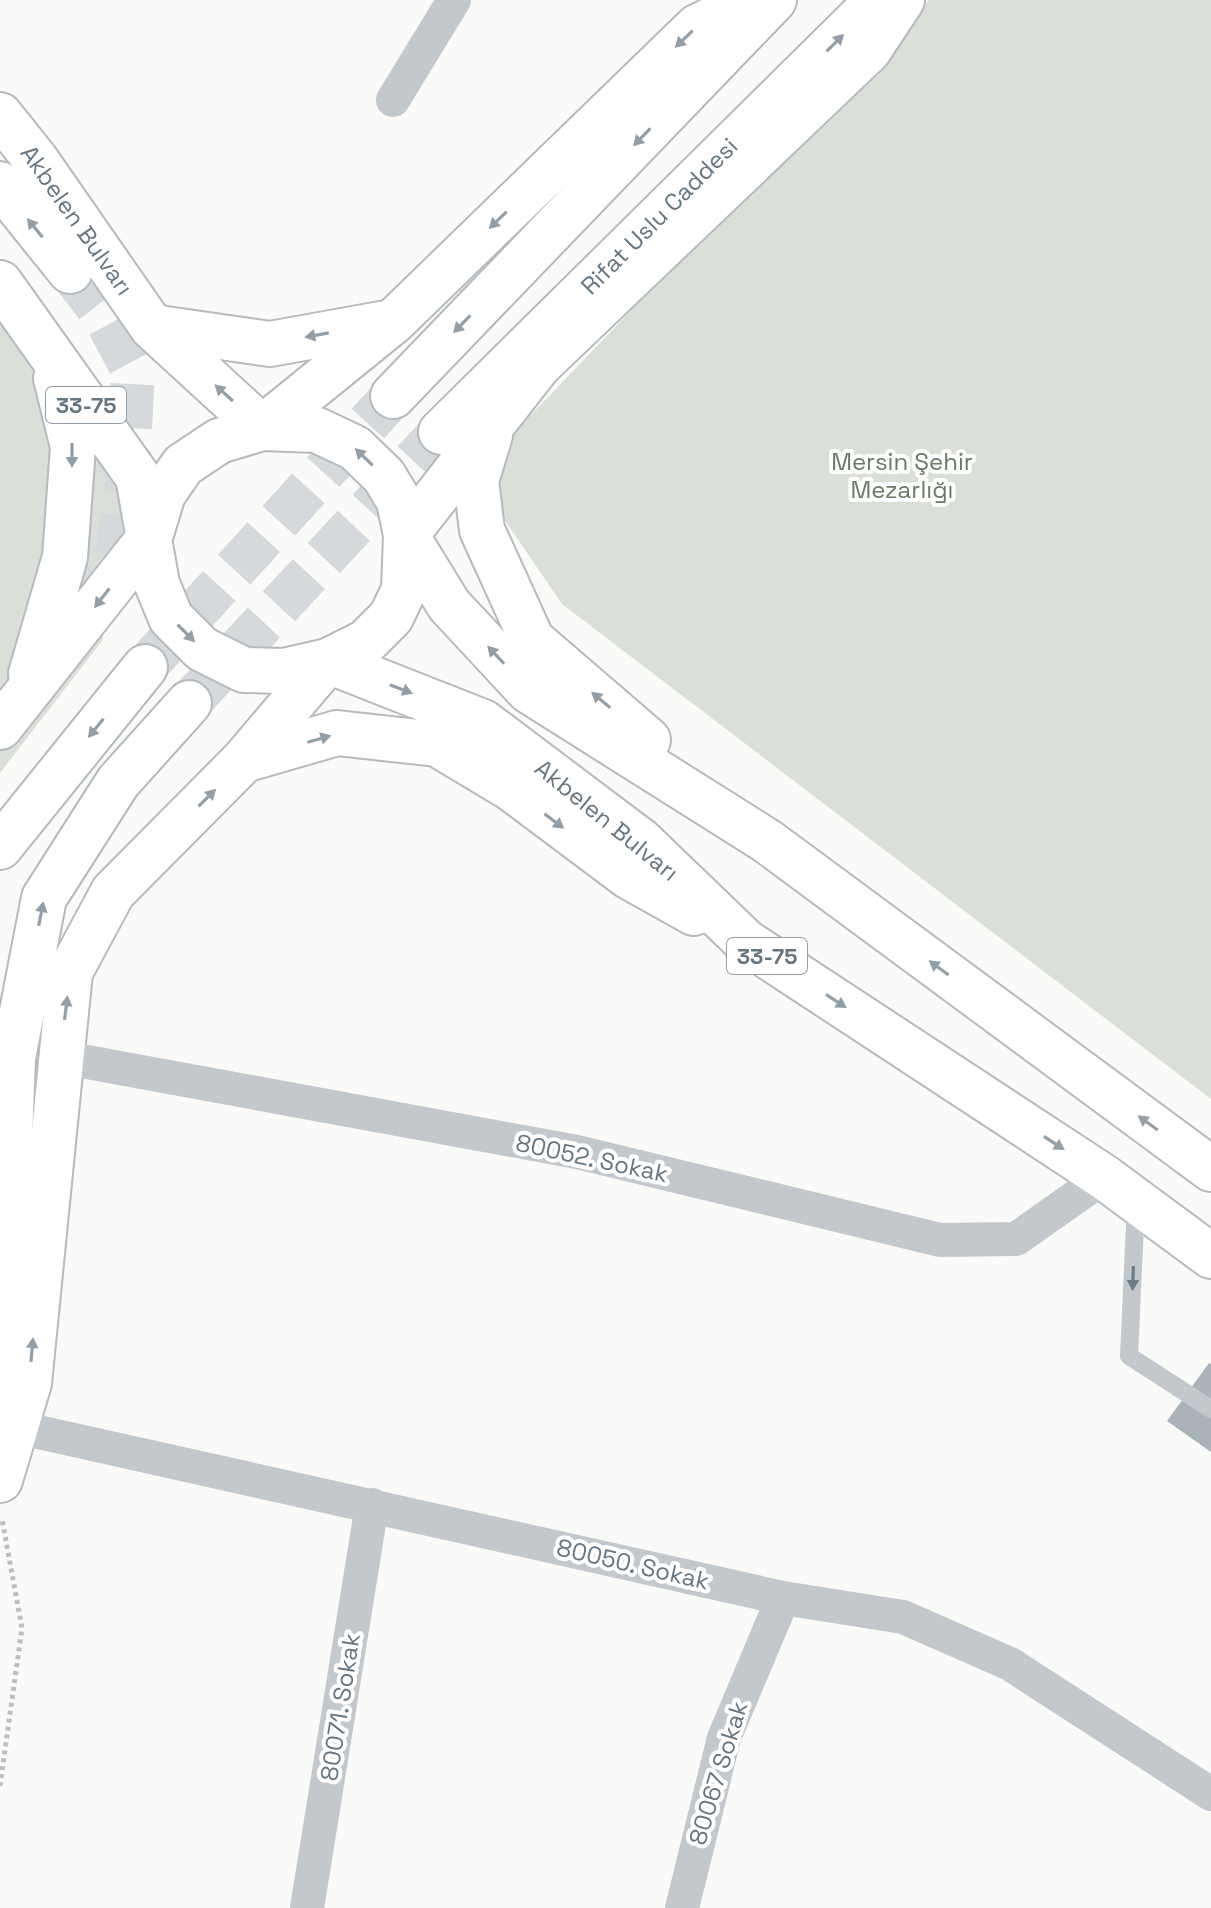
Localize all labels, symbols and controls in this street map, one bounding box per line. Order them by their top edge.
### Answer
one-way arrow [675,29,694,48]
one-way arrow [825,34,844,53]
one-way arrow [634,127,652,146]
street label: Rifat Uslu Caddesi [574,131,744,301]
street label: Akbelen Bulvarı [14,139,140,301]
one-way arrow [489,211,508,229]
one-way arrow [27,218,44,238]
one-way arrow [453,314,472,333]
one-way arrow [304,330,329,342]
one-way arrow [215,385,234,403]
road number: 33-75 [46,387,126,423]
one-way arrow [66,443,78,468]
park label: Mersin Şehir Mezarlığı [831,446,973,505]
one-way arrow [355,449,374,467]
one-way arrow [94,588,111,608]
one-way arrow [176,623,195,642]
one-way arrow [487,646,505,665]
one-way arrow [389,683,413,696]
one-way arrow [592,692,612,709]
one-way arrow [88,718,105,738]
one-way arrow [307,732,331,745]
street label: Akbelen Bulvarı [529,752,685,888]
one-way arrow [197,789,215,808]
one-way arrow [544,812,564,828]
one-way arrow [36,901,48,926]
road number: 33-75 [727,938,807,974]
one-way arrow [929,961,949,977]
one-way arrow [825,993,847,1008]
one-way arrow [59,995,72,1020]
one-way arrow [1138,1115,1159,1131]
street label: 80052. Sokak [513,1127,671,1189]
one-way arrow [1043,1136,1064,1151]
one-way arrow [1126,1266,1139,1291]
one-way arrow [26,1337,39,1362]
street label: 80050. Sokak [554,1531,712,1597]
street label: 80071. Sokak [313,1631,367,1783]
street label: 80067 Sokak [681,1697,755,1849]

